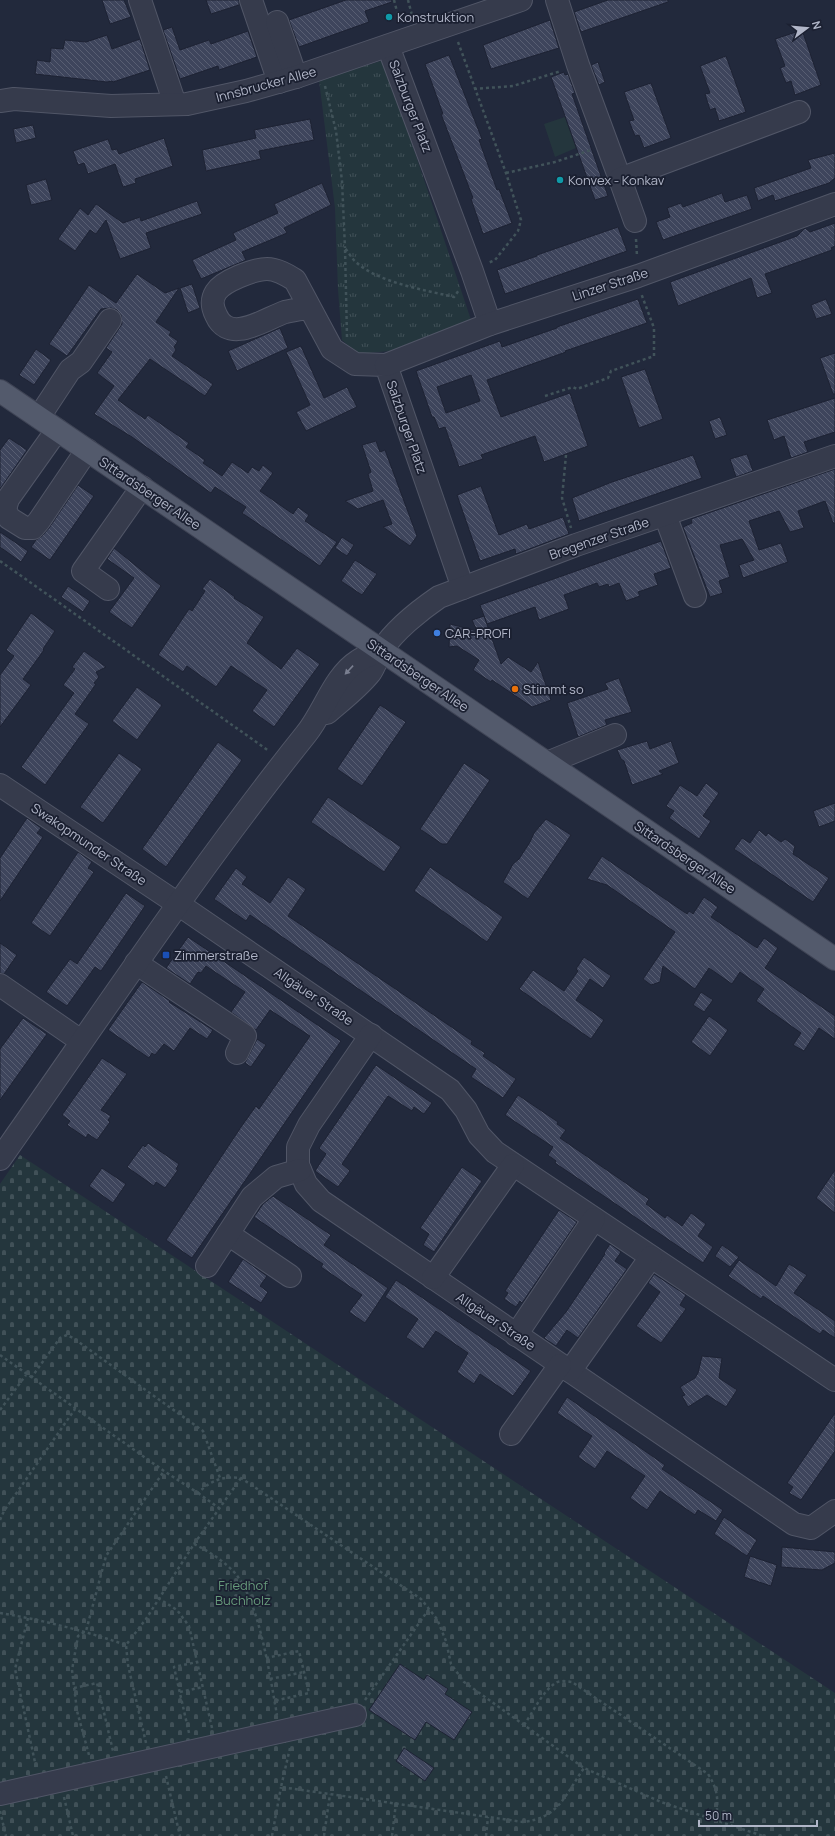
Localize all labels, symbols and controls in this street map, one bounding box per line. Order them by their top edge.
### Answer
place label: Konstruktion [397,8,474,26]
north arrow [787,8,827,48]
marker: Konstruktion [384,12,394,22]
text: N [809,19,825,31]
street label: Salzburger Platz [385,57,437,155]
street label: Innsbrucker Allee [214,62,319,106]
place label: Konvex - Konkav [568,171,665,189]
marker: Konvex - Konkav [555,175,565,185]
street label: Linzer Straße [570,263,651,305]
street label: Salzburger Platz [383,378,431,476]
street label: Sittardsberger Allee [96,452,205,534]
street label: Bregenzer Straße [547,512,652,564]
place label: CAR-PROFI [445,624,511,642]
marker: CAR-PROFI [432,628,442,638]
street label: Sittardsberger Allee [364,634,473,716]
one-way arrow [344,665,354,675]
place label: Stimmt so [523,680,584,698]
marker: Stimmt so [510,684,520,694]
street label: Swakopmunder Straße [28,799,151,890]
street label: Sittardsberger Allee [631,816,740,898]
place label: Zimmerstraße [174,946,259,964]
marker: Zimmerstraße [161,950,171,960]
street label: Allgäuer Straße [271,963,358,1029]
street label: Allgäuer Straße [453,1288,540,1354]
park label: Friedhof Buchholz [215,1576,271,1609]
scale bar [699,1802,817,1828]
text: 50 m [705,1807,732,1824]

